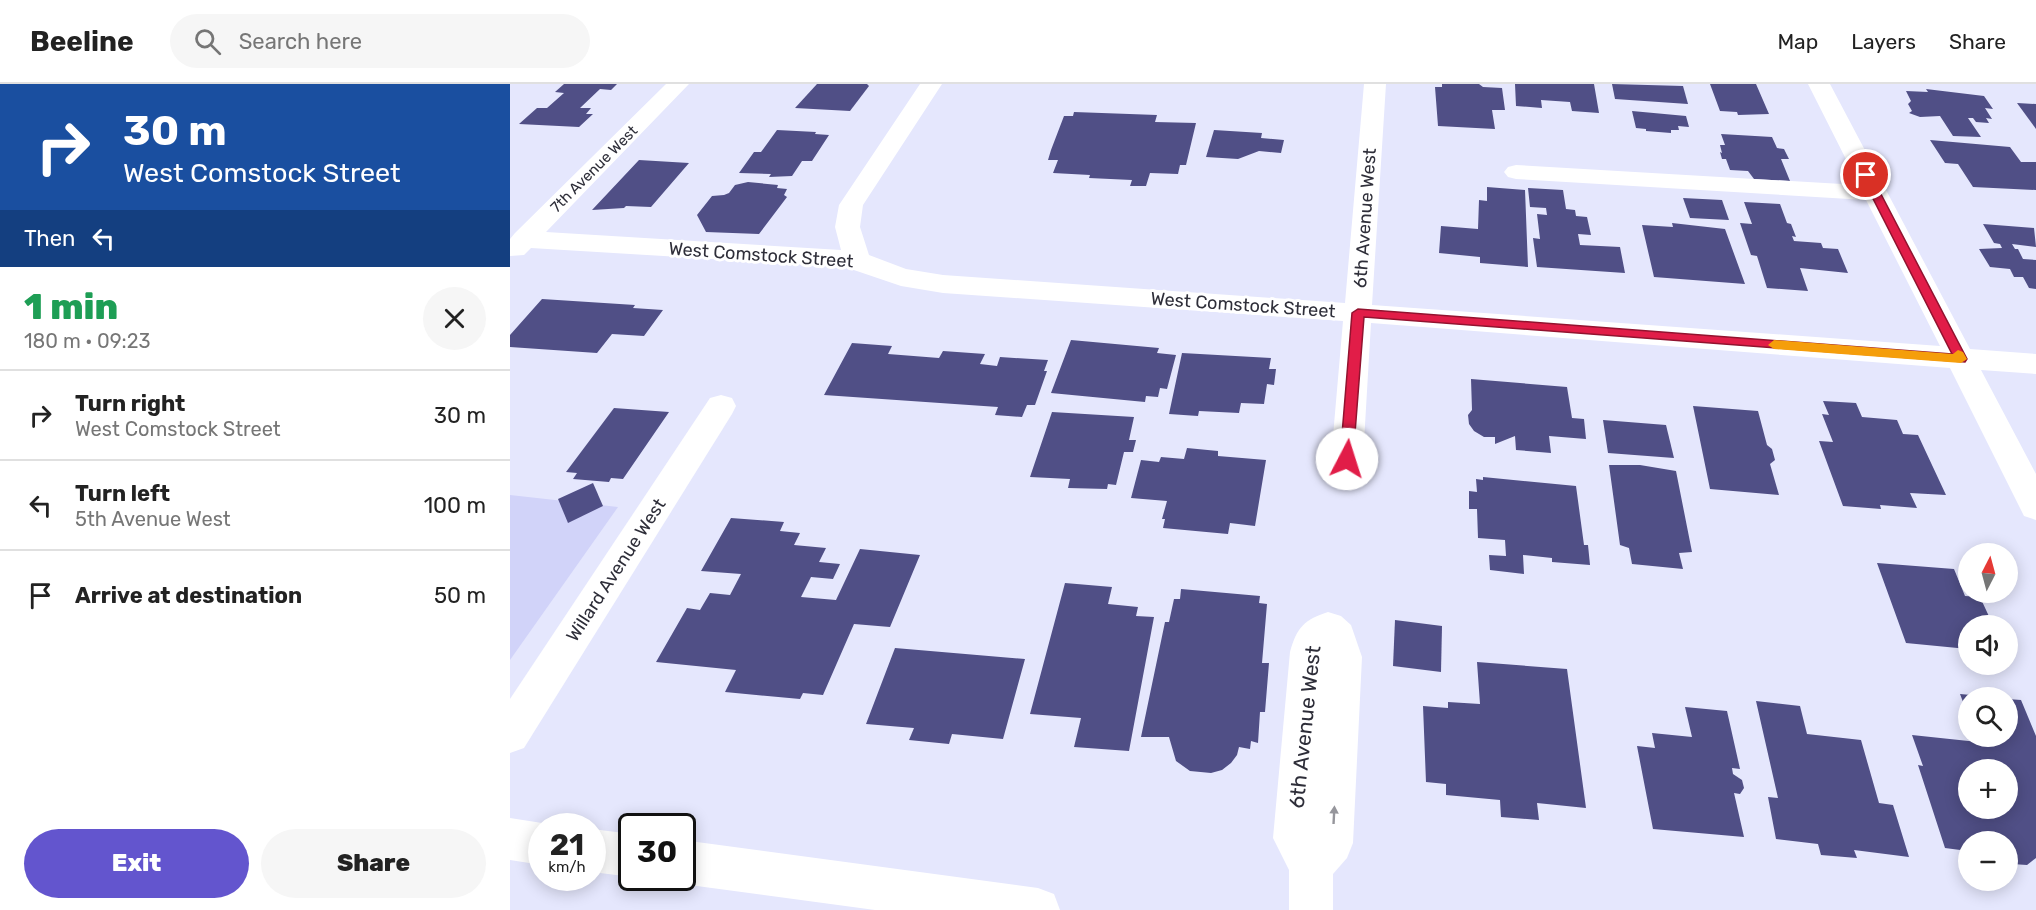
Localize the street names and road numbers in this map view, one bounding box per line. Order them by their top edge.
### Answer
street label: 7th Avenue West [547,122,641,216]
street label: 6th Avenue West [1349,147,1381,289]
street label: West Comstock Street [668,238,854,272]
street label: West Comstock Street [1150,288,1336,322]
street label: Willard Avenue West [562,494,670,646]
street label: 6th Avenue West [1284,644,1325,810]

